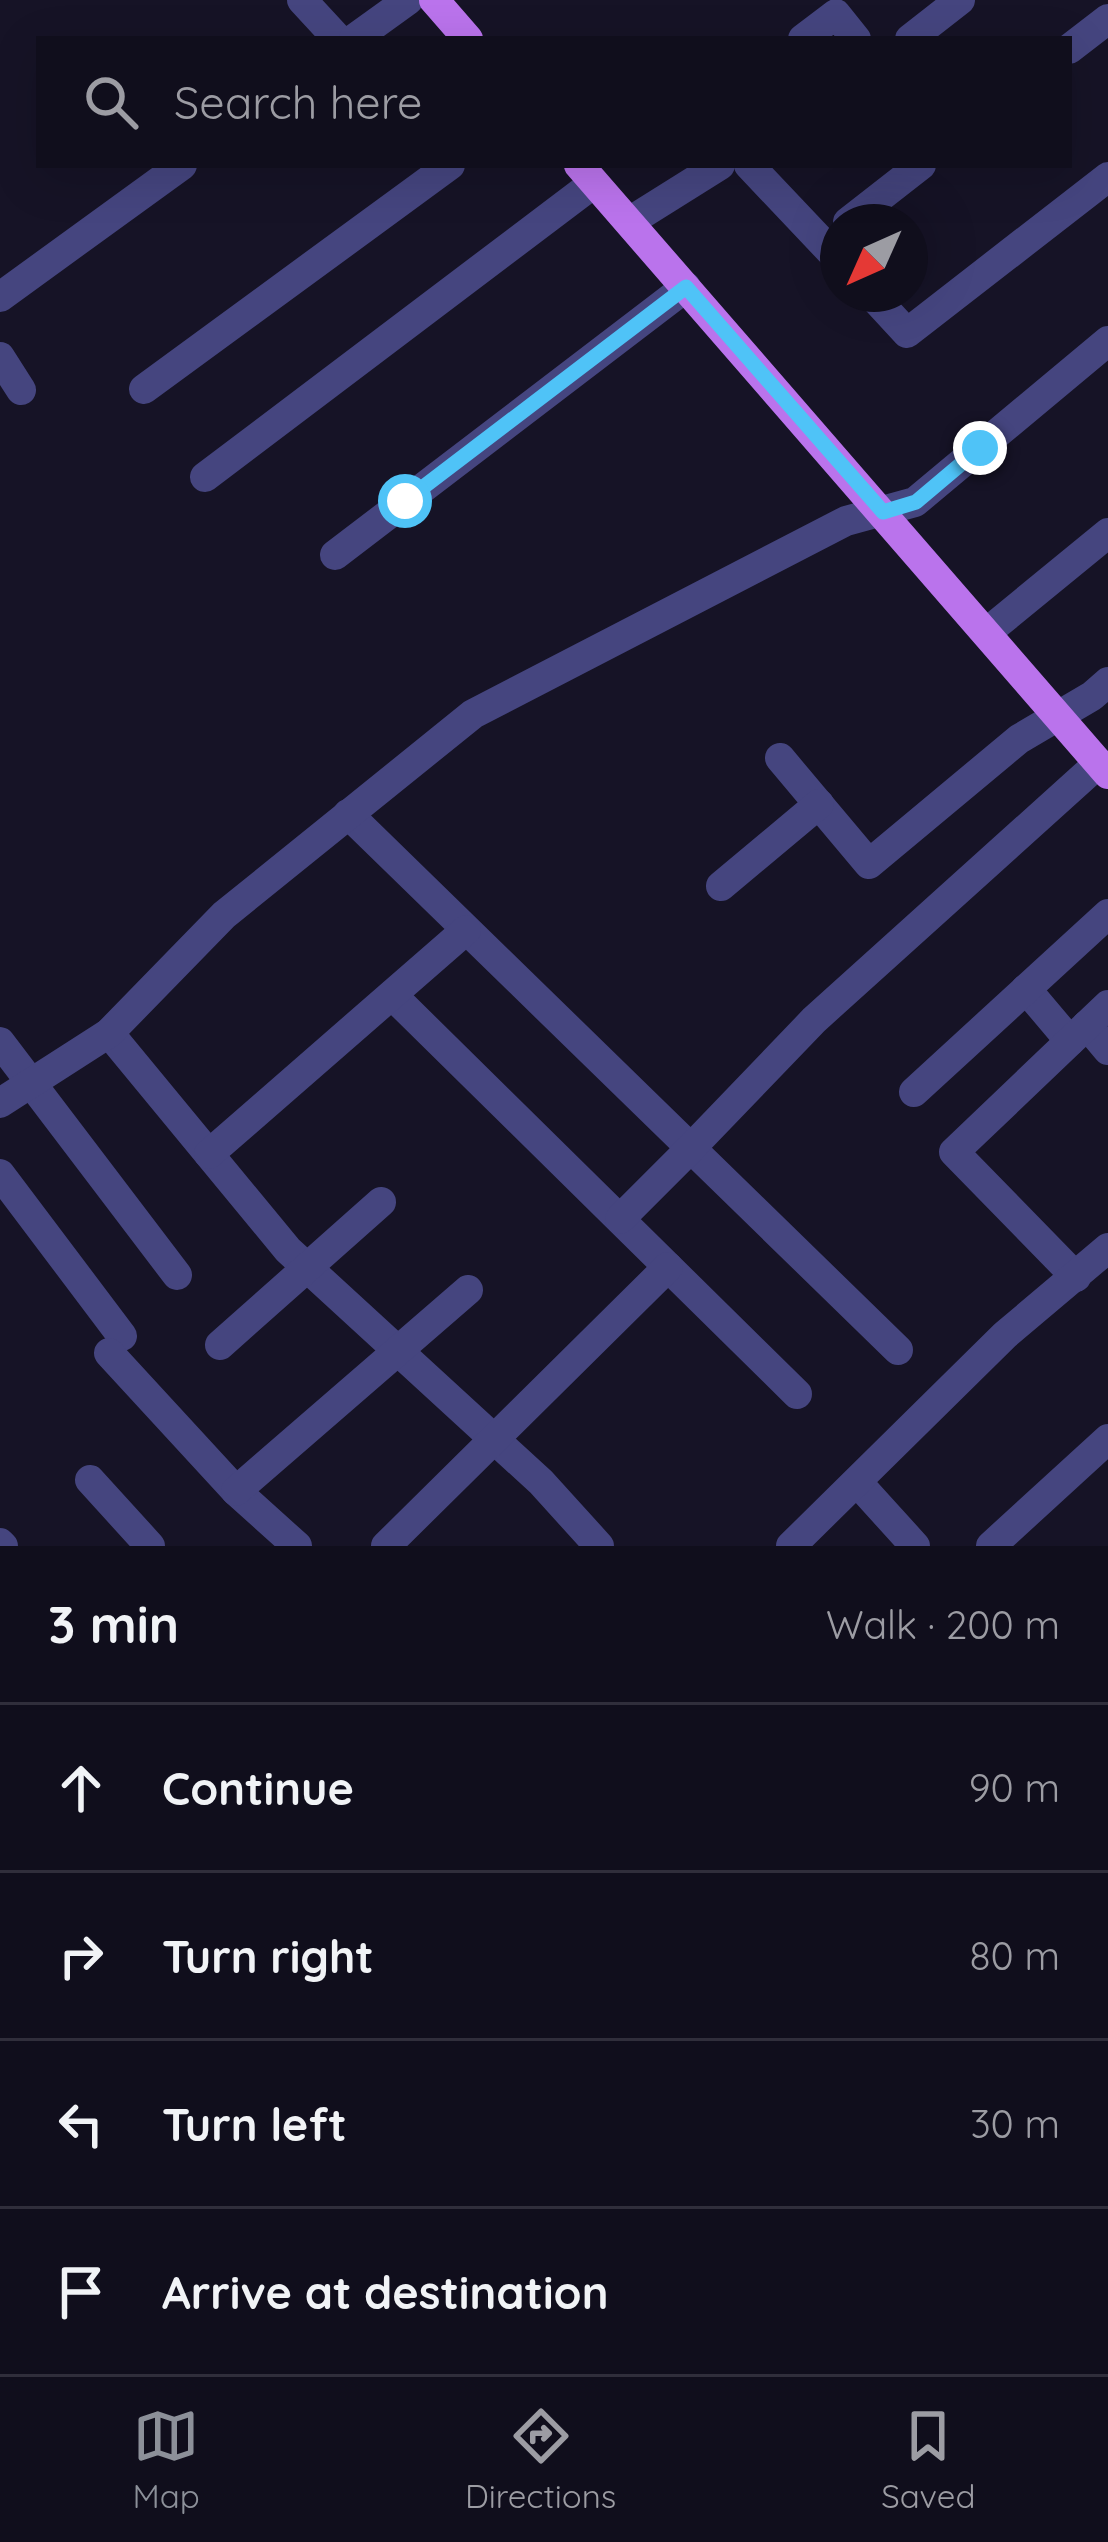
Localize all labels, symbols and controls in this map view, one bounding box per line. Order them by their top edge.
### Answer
search box [36,36,1072,168]
icon: search [78,69,144,135]
text: Search here [174,74,422,130]
north arrow [820,204,928,312]
route end [953,421,1007,475]
route start [378,474,432,528]
text: 3 min [48,1592,179,1656]
text: Walk · 200 m [826,1600,1060,1649]
icon: ahead [48,1755,114,1821]
text: Continue [162,1760,354,1816]
text: 90 m [969,1763,1060,1812]
icon: right [48,1923,114,1989]
text: Turn right [162,1928,374,1984]
text: 80 m [970,1931,1060,1980]
icon: left [48,2091,114,2157]
text: Turn left [162,2096,347,2152]
text: 30 m [970,2099,1060,2148]
icon: arrive [48,2259,114,2325]
text: Arrive at destination [162,2264,608,2320]
tab: Map [133,2403,200,2516]
tab: Directions [465,2403,616,2516]
tab: Saved [881,2403,975,2516]

